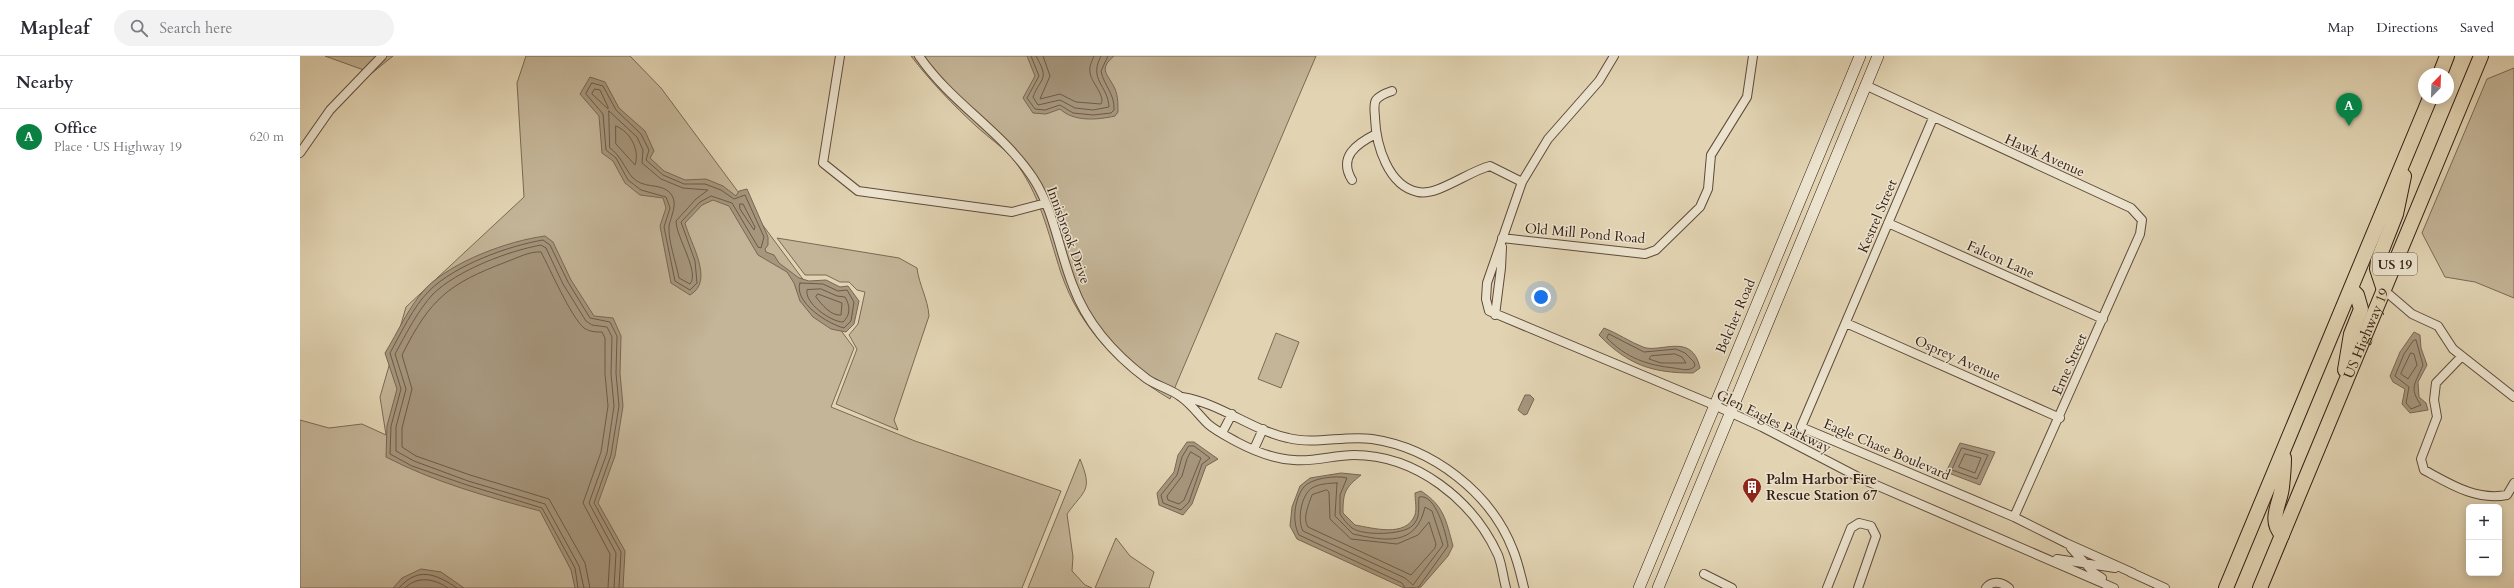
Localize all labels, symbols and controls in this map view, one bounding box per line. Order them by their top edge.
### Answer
search box [114,10,394,46]
text: Mapleaf [20,15,90,41]
icon: search [128,17,150,39]
text: Search here [160,18,232,38]
text: Map [2328,18,2354,37]
text: Directions [2376,18,2438,37]
text: Saved [2460,18,2494,37]
north arrow [2418,68,2454,104]
text: Nearby [16,71,73,94]
pin: A [2336,93,2362,126]
text: Office [54,118,97,138]
text: A [24,128,34,146]
text: 620 m [250,128,284,146]
street label: Hawk Avenue [2002,129,2088,182]
text: Place · US Highway 19 [54,138,182,156]
street label: Kestrel Street [1853,176,1902,256]
street label: Innisbrook Drive [1042,184,1095,286]
street label: Old Mill Pond Road [1524,219,1646,248]
street label: Falcon Lane [1964,236,2038,283]
road number: US 19 [2373,253,2417,275]
street label: Belcher Road [1711,275,1760,356]
street label: US Highway 19 [2339,285,2394,381]
your location [1531,287,1551,307]
street label: Erne Street [2047,330,2092,398]
street label: Osprey Avenue [1912,331,2004,386]
street label: Glen Eagles Parkway [1713,385,1835,458]
street label: Eagle Chase Boulevard [1821,414,1954,485]
place label: Palm Harbor Fire Rescue Station 67 [1766,470,1877,505]
building icon: Palm Harbor Fire Rescue Station 67 [1741,476,1763,504]
map controls [2466,504,2502,576]
button: + [2466,504,2502,540]
button: − [2466,540,2502,576]

